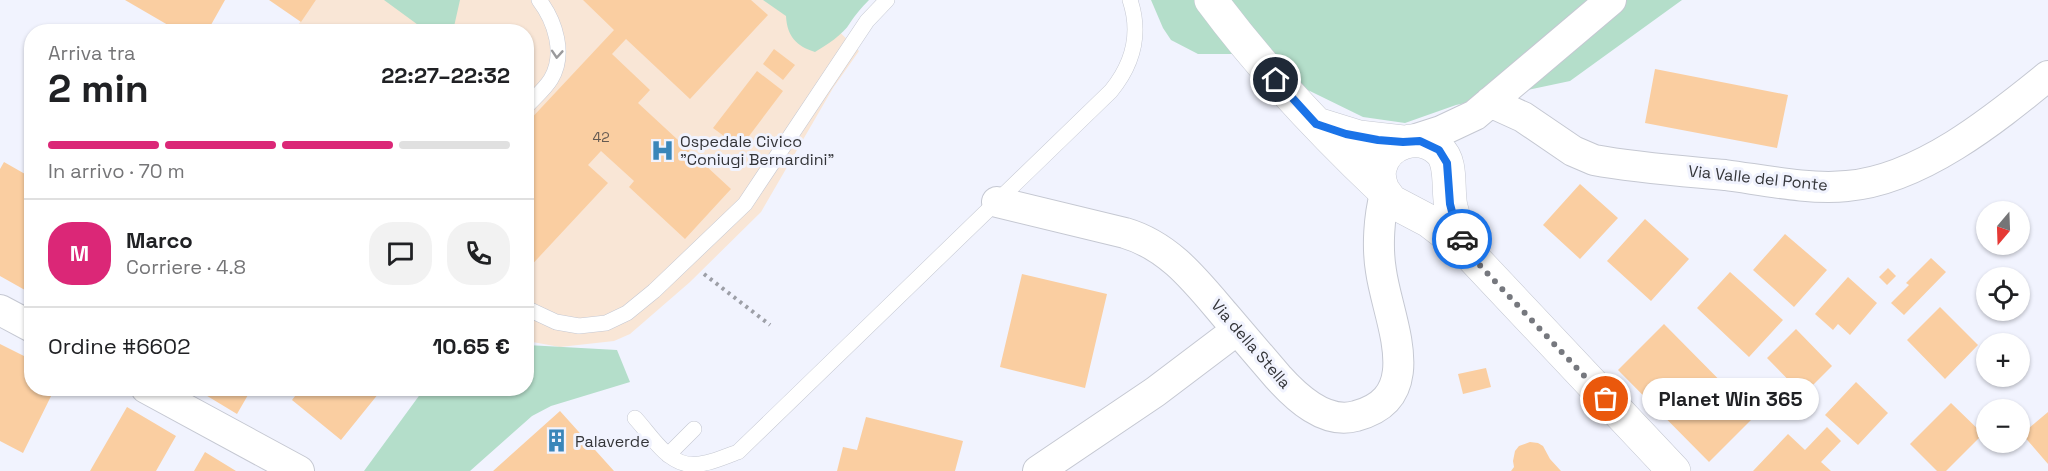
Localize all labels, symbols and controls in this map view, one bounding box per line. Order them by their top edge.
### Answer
text: Arriva tra [48,40,136,66]
one-way arrow [551,50,564,59]
pin [1250,54,1301,105]
text: 22:27–22:32 [381,61,510,89]
icon: home [1259,63,1292,96]
text: 2 min [48,64,149,113]
house number: 42 [592,128,610,146]
place label: Ospedale Civico "Coniugi Bernardini" [680,131,834,170]
hospital icon: Ospedale Civico "Coniugi Bernardini" [649,137,675,163]
text: In arrivo · 70 m [48,158,185,184]
street label: Via Valle del Ponte [1687,160,1829,196]
north arrow [1976,201,2030,255]
map controls [1976,201,2030,453]
courier [1432,209,1492,269]
button: chat [369,222,432,285]
button: phone [447,222,510,285]
icon: car [1446,223,1479,256]
text: Marco [126,226,193,254]
text: M [70,239,89,267]
text: Corriere · 4.8 [126,254,246,280]
button: locate [1976,267,2030,321]
street label: Via della Stella [1207,295,1295,393]
text: Ordine #6602 [48,332,190,360]
text: 10.65 € [432,332,510,360]
button: + [1976,333,2030,387]
pin [1580,373,1631,424]
callout: Planet Win 365 [1642,378,1819,420]
icon: bag [1589,382,1622,415]
text: Planet Win 365 [1659,386,1802,412]
button: − [1976,399,2030,453]
building icon: Palaverde [544,428,570,454]
place label: Palaverde [575,431,650,452]

